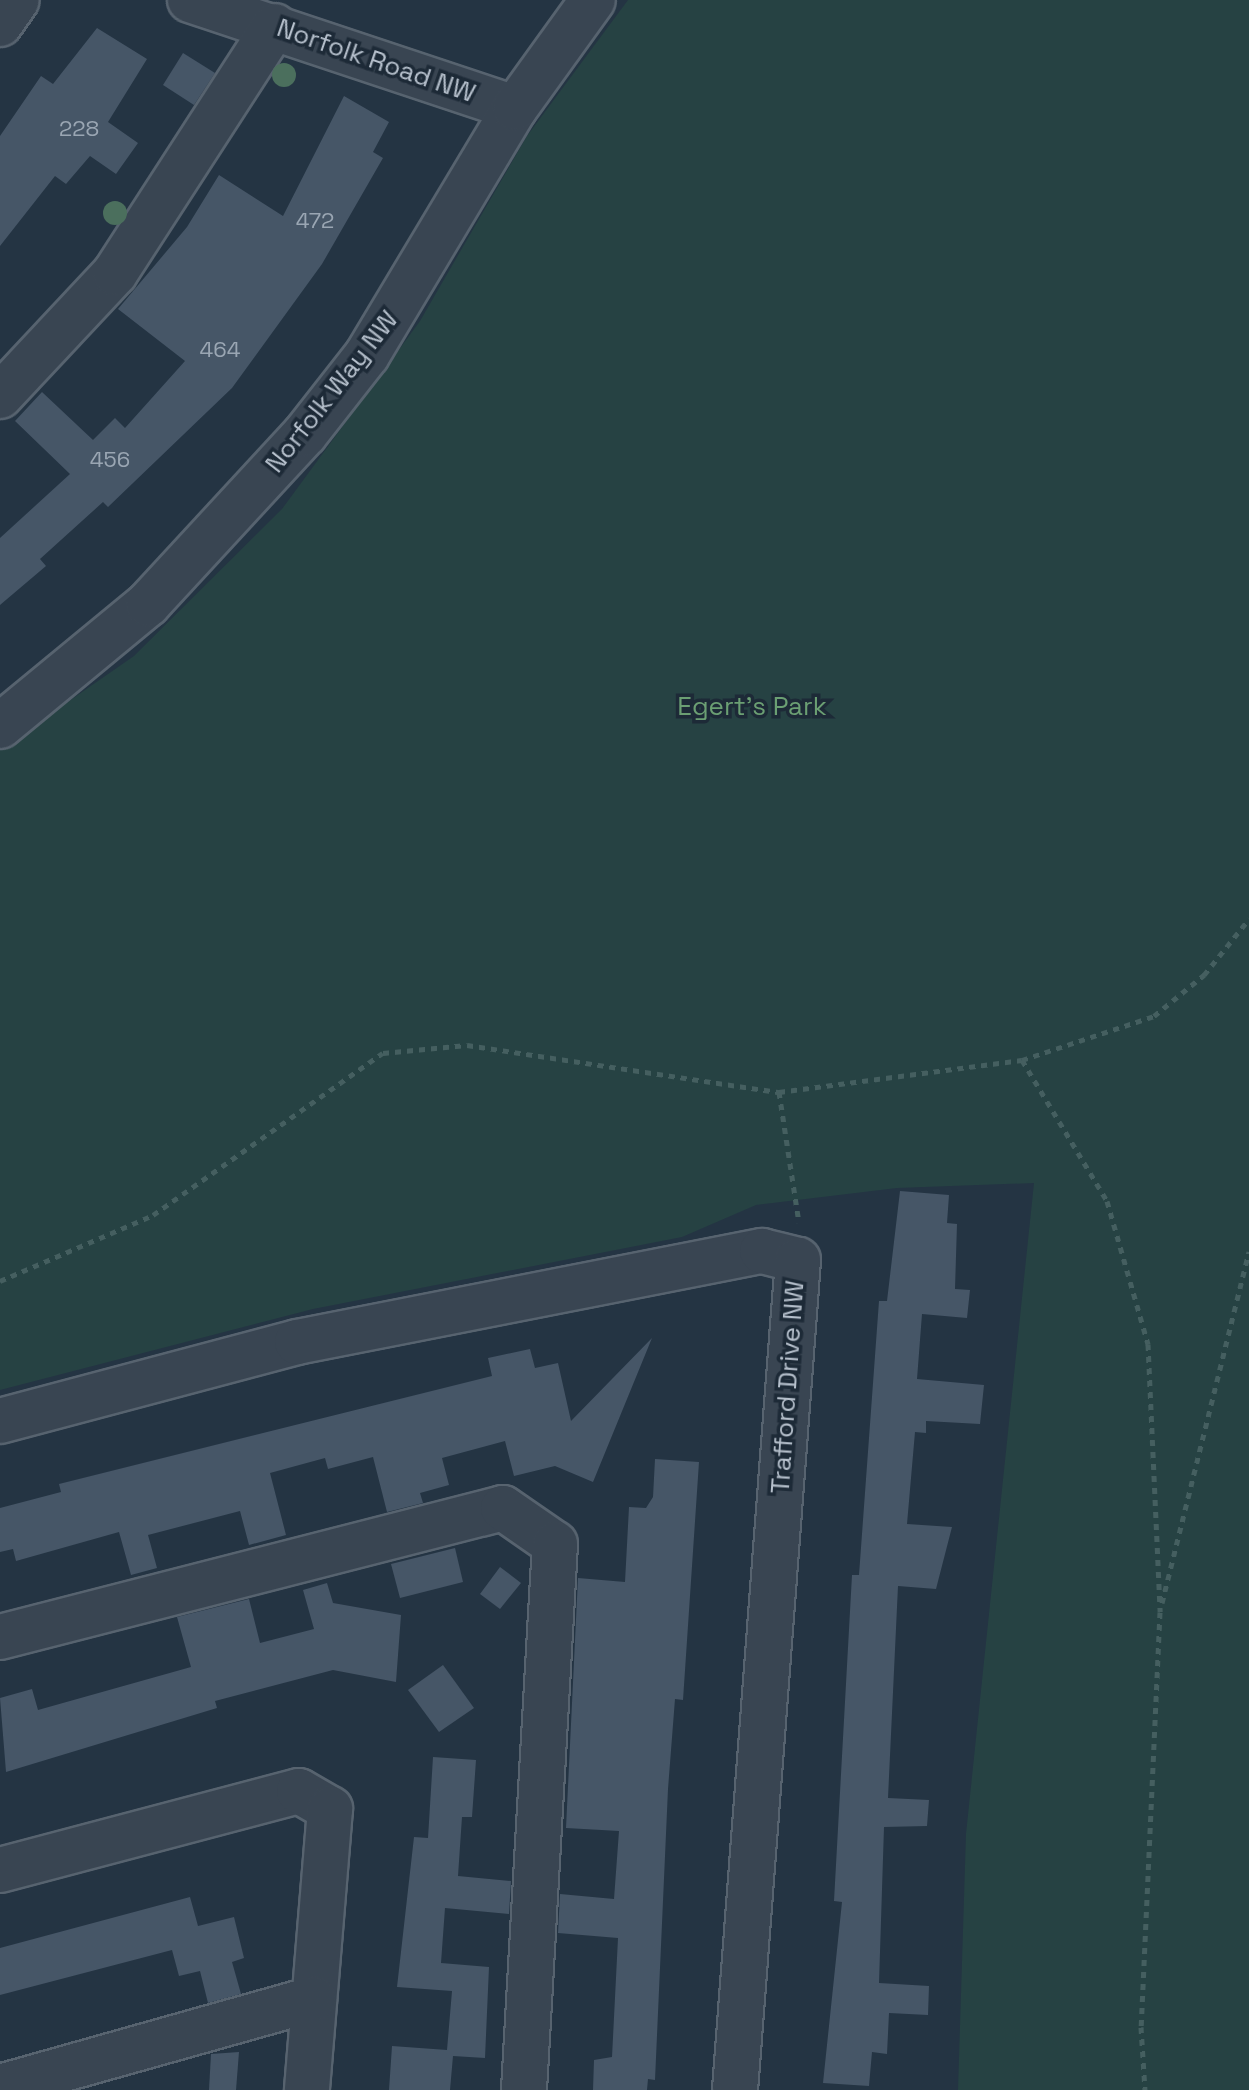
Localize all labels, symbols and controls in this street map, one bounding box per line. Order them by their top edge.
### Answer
street label: Norfolk Road NW [273,12,479,110]
house number: 228 [59,116,99,142]
house number: 472 [296,208,334,234]
street label: Norfolk Way NW [259,305,405,479]
house number: 464 [200,337,240,363]
house number: 456 [90,447,130,473]
park label: Egert's Park [677,691,827,723]
street label: Trafford Drive NW [765,1279,811,1495]

